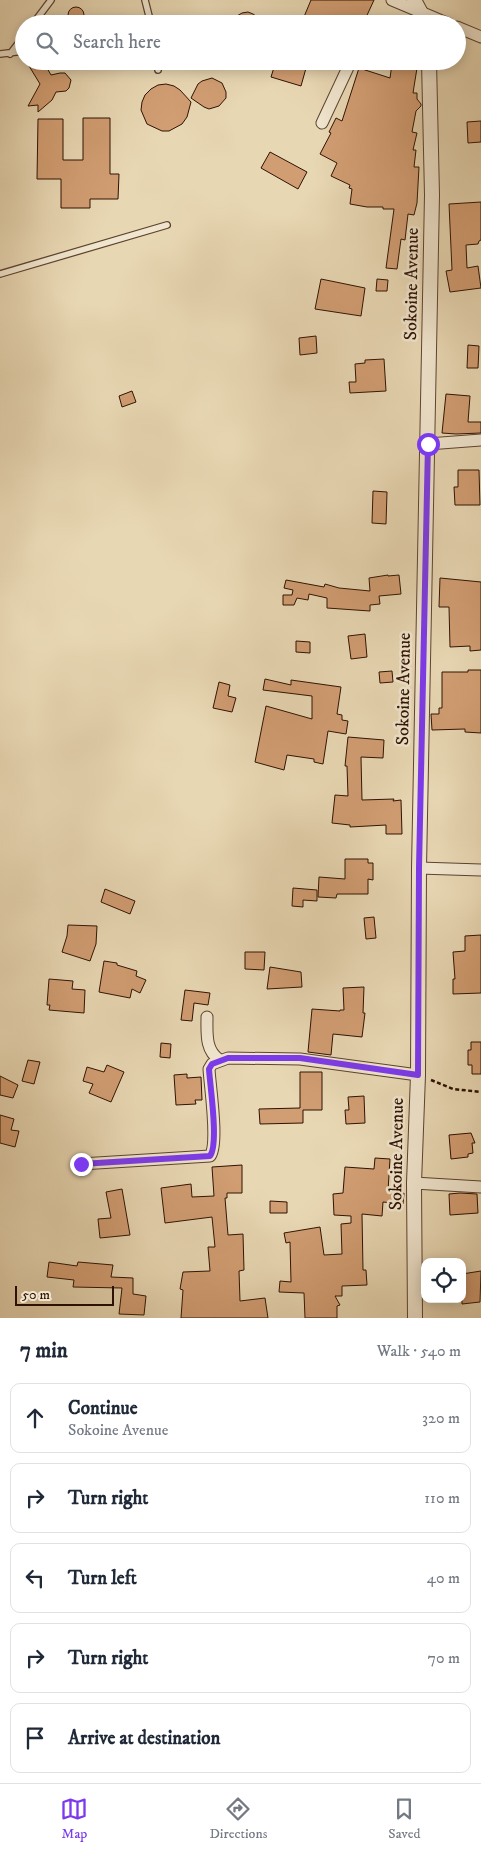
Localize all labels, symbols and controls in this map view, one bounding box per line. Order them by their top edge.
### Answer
search box [15,15,466,70]
icon: search [33,29,61,57]
text: Search here [73,31,161,54]
street label: Sokoine Avenue [400,227,424,341]
route start [417,433,440,456]
street label: Sokoine Avenue [392,632,416,746]
street label: Sokoine Avenue [385,1097,409,1211]
route end [70,1153,93,1176]
map controls [421,1258,466,1303]
button: locate [421,1258,466,1303]
scale bar [15,1283,114,1306]
text: 50 m [22,1286,50,1304]
text: 7 min [20,1338,68,1364]
text: Walk · 540 m [377,1341,461,1361]
text: Continue [68,1397,138,1420]
icon: ahead [21,1404,49,1432]
text: 320 m [422,1408,460,1428]
text: Sokoine Avenue [68,1420,168,1440]
icon: right [21,1484,49,1512]
text: Turn right [68,1487,148,1510]
text: 110 m [424,1488,460,1508]
icon: left [21,1564,49,1592]
text: Turn left [68,1567,137,1590]
text: 40 m [427,1568,460,1588]
icon: right [21,1644,49,1672]
text: Turn right [68,1647,148,1670]
text: 70 m [428,1648,460,1668]
icon: arrive [21,1724,49,1752]
text: Arrive at destination [68,1727,220,1750]
tab: Map [60,1795,88,1843]
tab: Directions [209,1795,267,1843]
tab: Saved [388,1795,421,1843]

